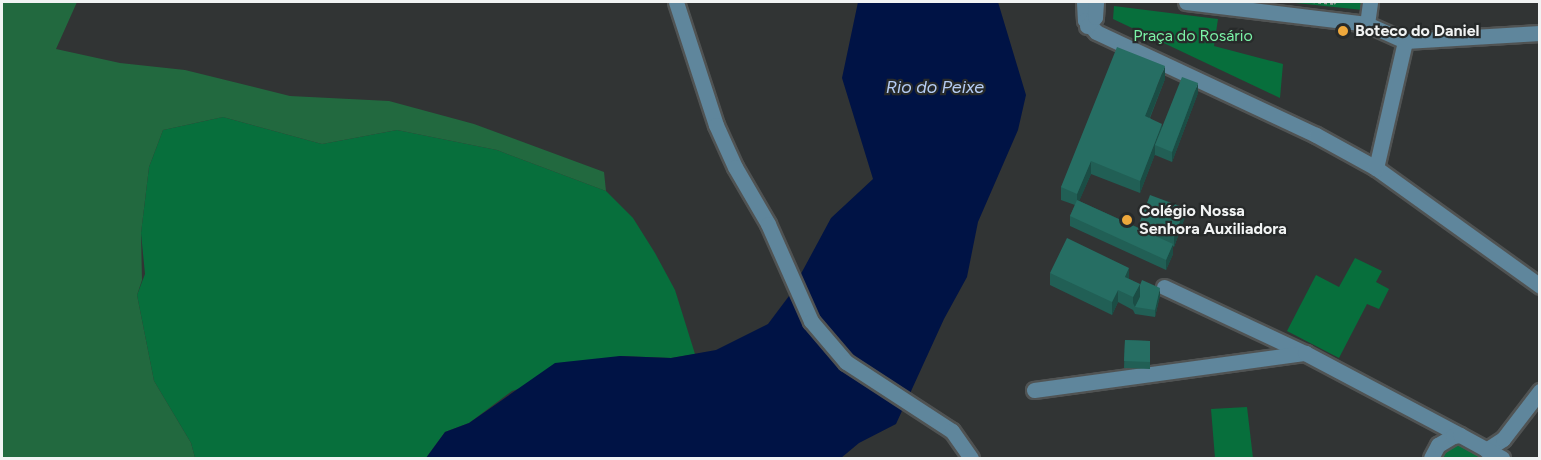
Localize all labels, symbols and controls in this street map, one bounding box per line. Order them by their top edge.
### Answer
place label: Boteco do Daniel [1355,21,1480,41]
marker: Boteco do Daniel [1336,24,1350,38]
park label: Praça do Rosário [1133,26,1253,46]
water label: Rio do Peixe [886,76,984,98]
place label: Colégio Nossa Senhora Auxiliadora [1139,201,1287,239]
marker: Colégio Nossa Senhora Auxiliadora [1120,213,1134,227]

